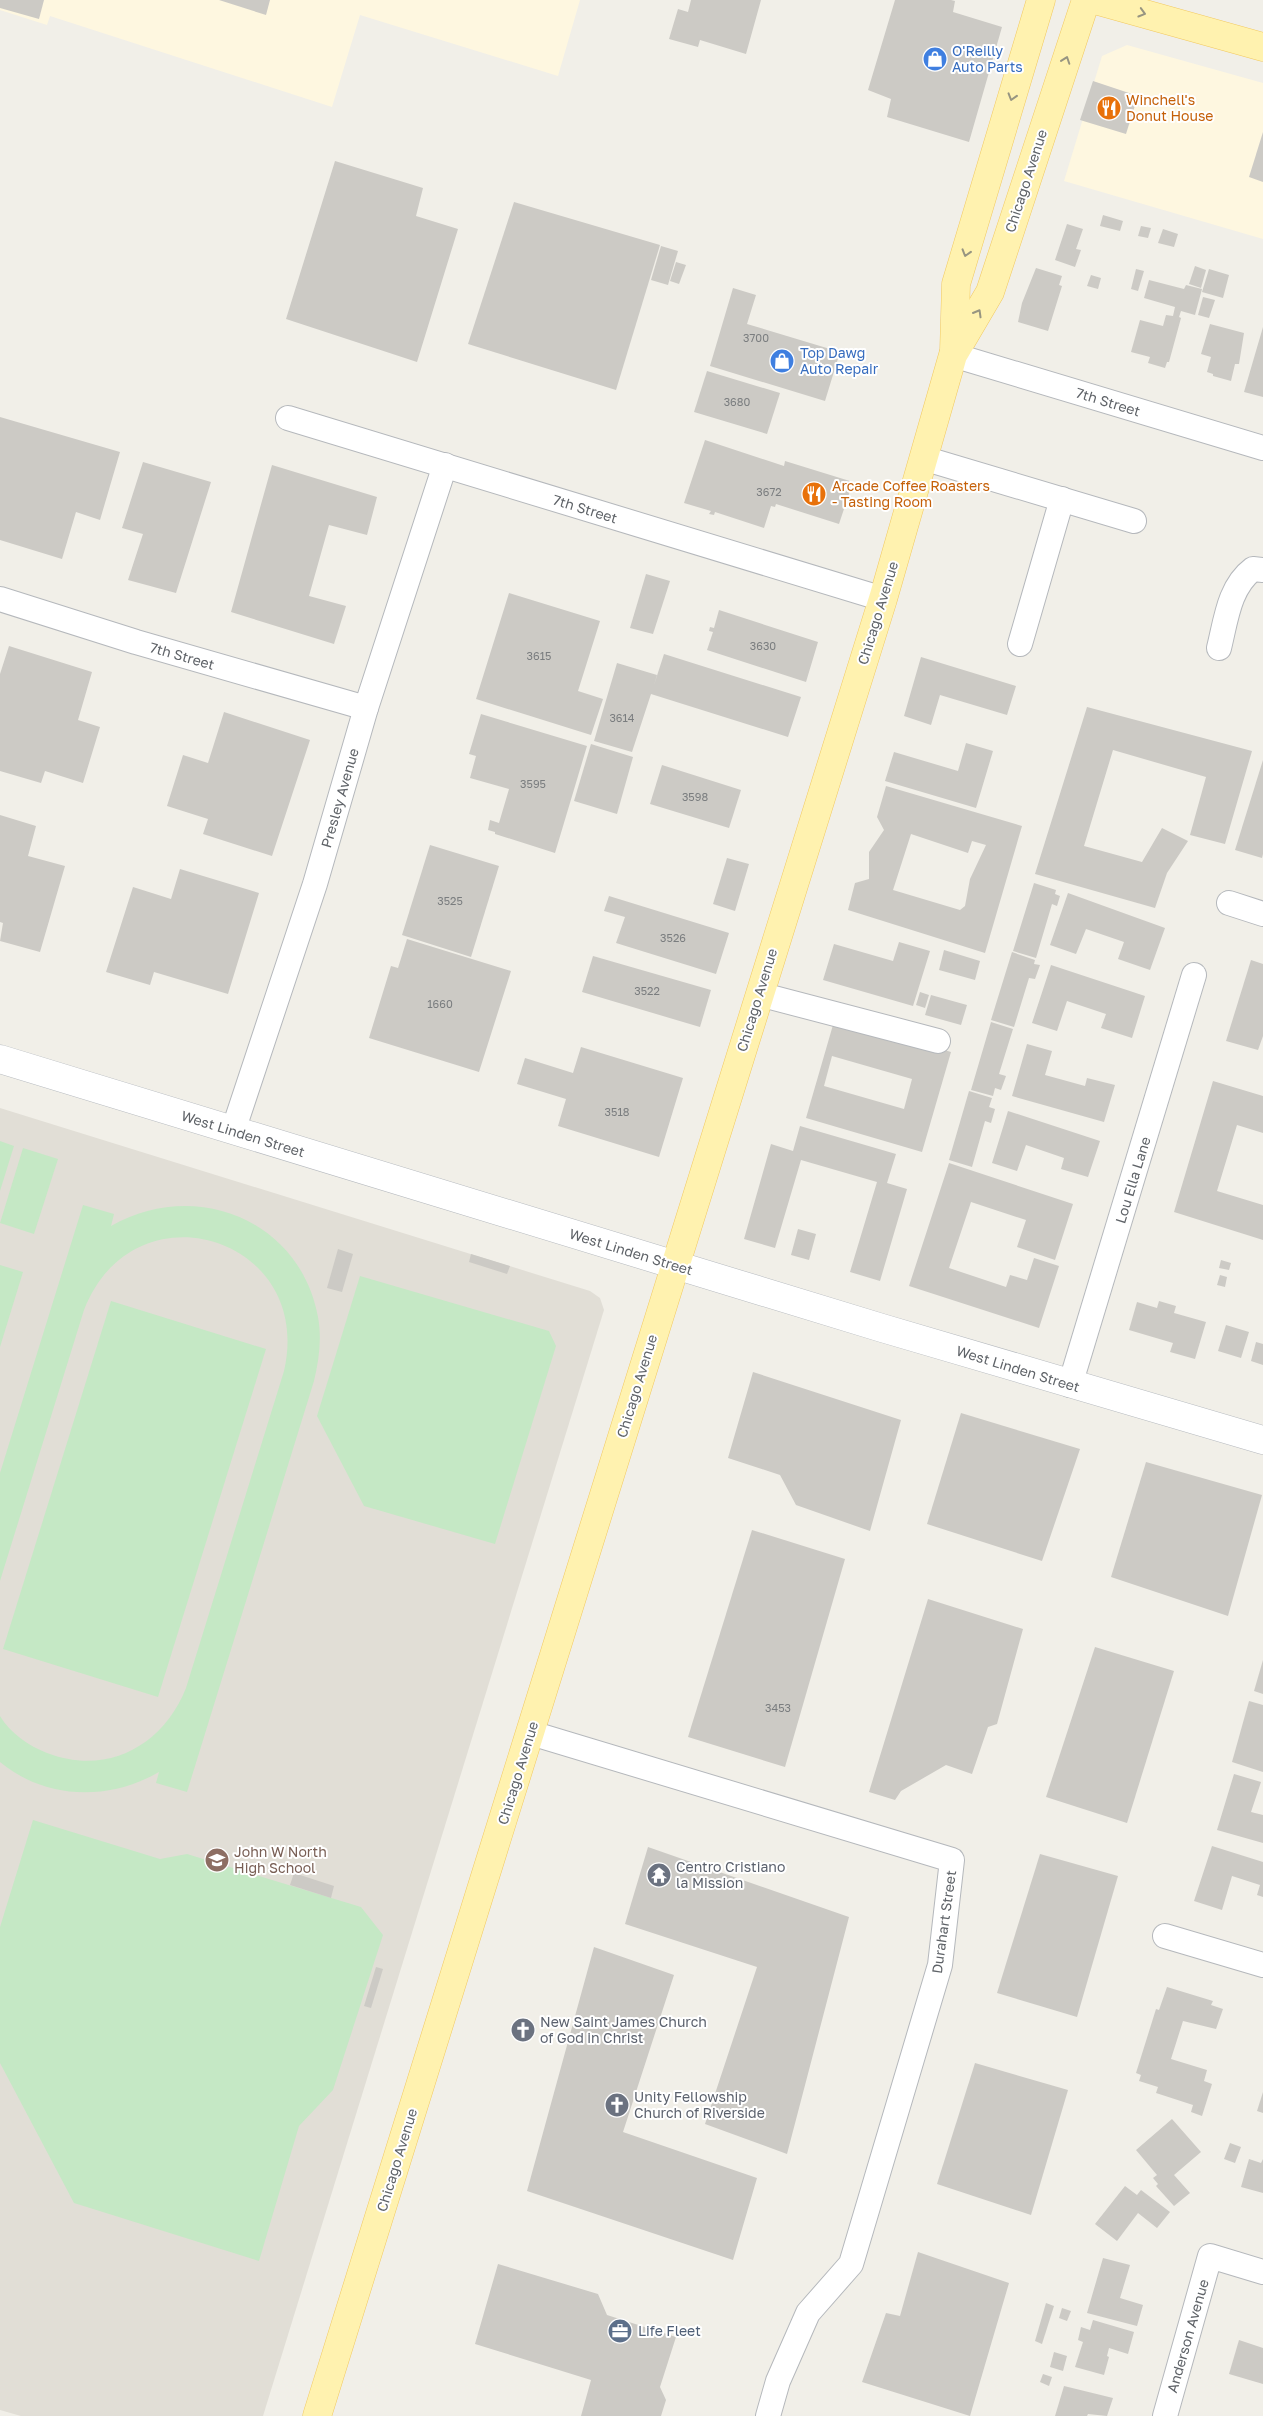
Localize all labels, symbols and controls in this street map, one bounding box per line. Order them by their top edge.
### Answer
one-way arrow [1138,7,1147,18]
place label: O'Reilly Auto Parts [952,42,1023,75]
shop icon: O'Reilly Auto Parts [922,46,948,72]
one-way arrow [1060,57,1070,65]
place label: Winchell's Donut House [1126,91,1213,124]
one-way arrow [1008,92,1018,101]
restaurant icon: Winchell's Donut House [1096,95,1122,121]
street label: Chicago Avenue [1001,127,1050,235]
one-way arrow [961,248,971,256]
one-way arrow [972,310,982,319]
house number: 3700 [743,331,769,344]
place label: Top Dawg Auto Repair [800,344,879,377]
shop icon: Top Dawg Auto Repair [769,348,795,374]
street label: 7th Street [1074,384,1142,419]
house number: 3680 [724,395,750,408]
place label: Arcade Coffee Roasters - Tasting Room [832,477,990,510]
restaurant icon: Arcade Coffee Roasters - Tasting Room [801,481,827,507]
house number: 3672 [756,485,782,498]
street label: 7th Street [551,491,619,526]
street label: Chicago Avenue [854,559,901,667]
street label: 7th Street [148,638,216,673]
house number: 3630 [750,639,776,652]
house number: 3615 [527,649,551,662]
house number: 3614 [609,711,635,724]
street label: Presley Avenue [317,746,362,850]
house number: 3595 [520,777,546,790]
house number: 3598 [682,790,708,803]
house number: 3525 [437,894,463,907]
house number: 3526 [660,931,686,944]
street label: Chicago Avenue [733,946,780,1054]
house number: 3522 [634,984,660,997]
house number: 1660 [427,997,453,1010]
house number: 3518 [605,1105,630,1118]
street label: West Linden Street [179,1107,307,1160]
street label: Lou Ella Lane [1111,1134,1154,1225]
street label: West Linden Street [567,1225,695,1278]
street label: Chicago Avenue [613,1332,660,1440]
street label: West Linden Street [954,1342,1082,1395]
house number: 3453 [765,1701,791,1714]
street label: Chicago Avenue [494,1719,541,1827]
place label: John W North High School [234,1843,327,1876]
school or university icon: John W North High School [204,1847,230,1873]
place label: Centro Cristiano la Mission [676,1858,785,1891]
temple icon: Centro Cristiano la Mission [646,1862,672,1888]
street label: Durahart Street [928,1869,959,1975]
place label: New Saint James Church of God in Christ [540,2013,707,2046]
church icon: New Saint James Church of God in Christ [510,2017,536,2043]
place label: Unity Fellowship Church of Riverside [634,2088,765,2121]
church icon: Unity Fellowship Church of Riverside [604,2092,630,2118]
street label: Chicago Avenue [373,2106,420,2214]
street label: Anderson Avenue [1163,2277,1212,2395]
office icon: Life Fleet [607,2318,633,2344]
place label: Life Fleet [638,2322,701,2339]

